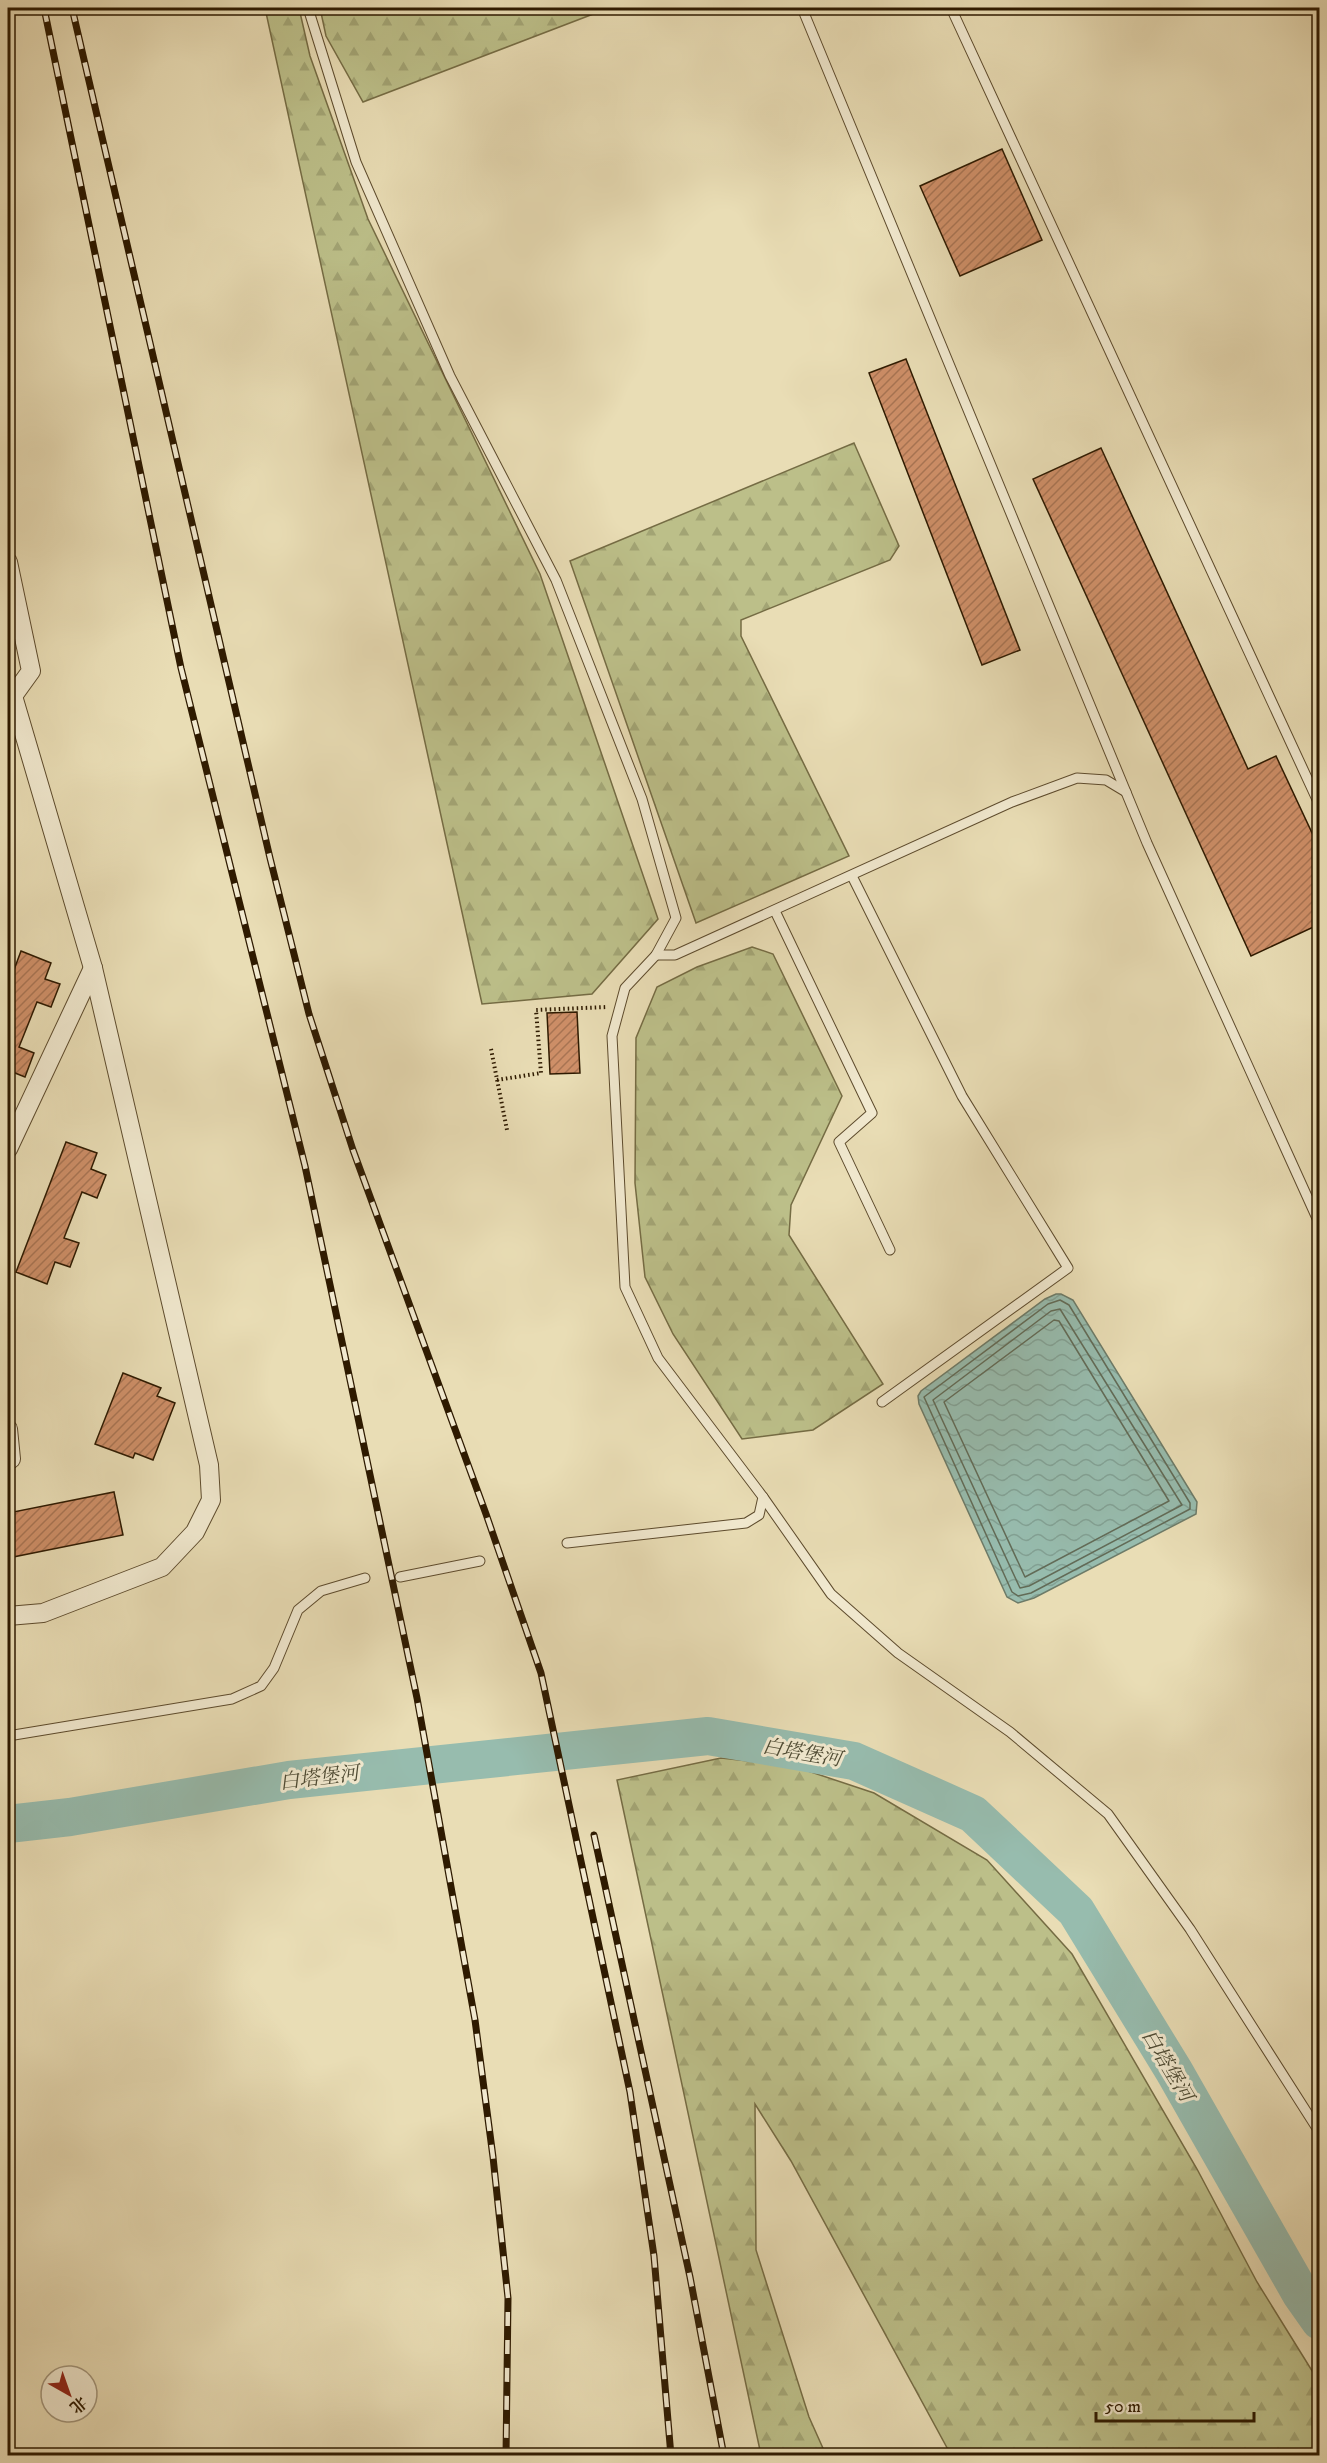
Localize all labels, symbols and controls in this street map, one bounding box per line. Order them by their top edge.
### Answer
water label: 白塔堡河 [760,1734,846,1773]
water label: 白塔堡河 [278,1761,363,1796]
water label: 白塔堡河 [1135,2025,1200,2109]
north arrow [39,2364,99,2424]
scale bar [1096,2385,1254,2423]
text: 北 [65,2392,91,2418]
text: 50 m [1105,2396,1141,2418]

